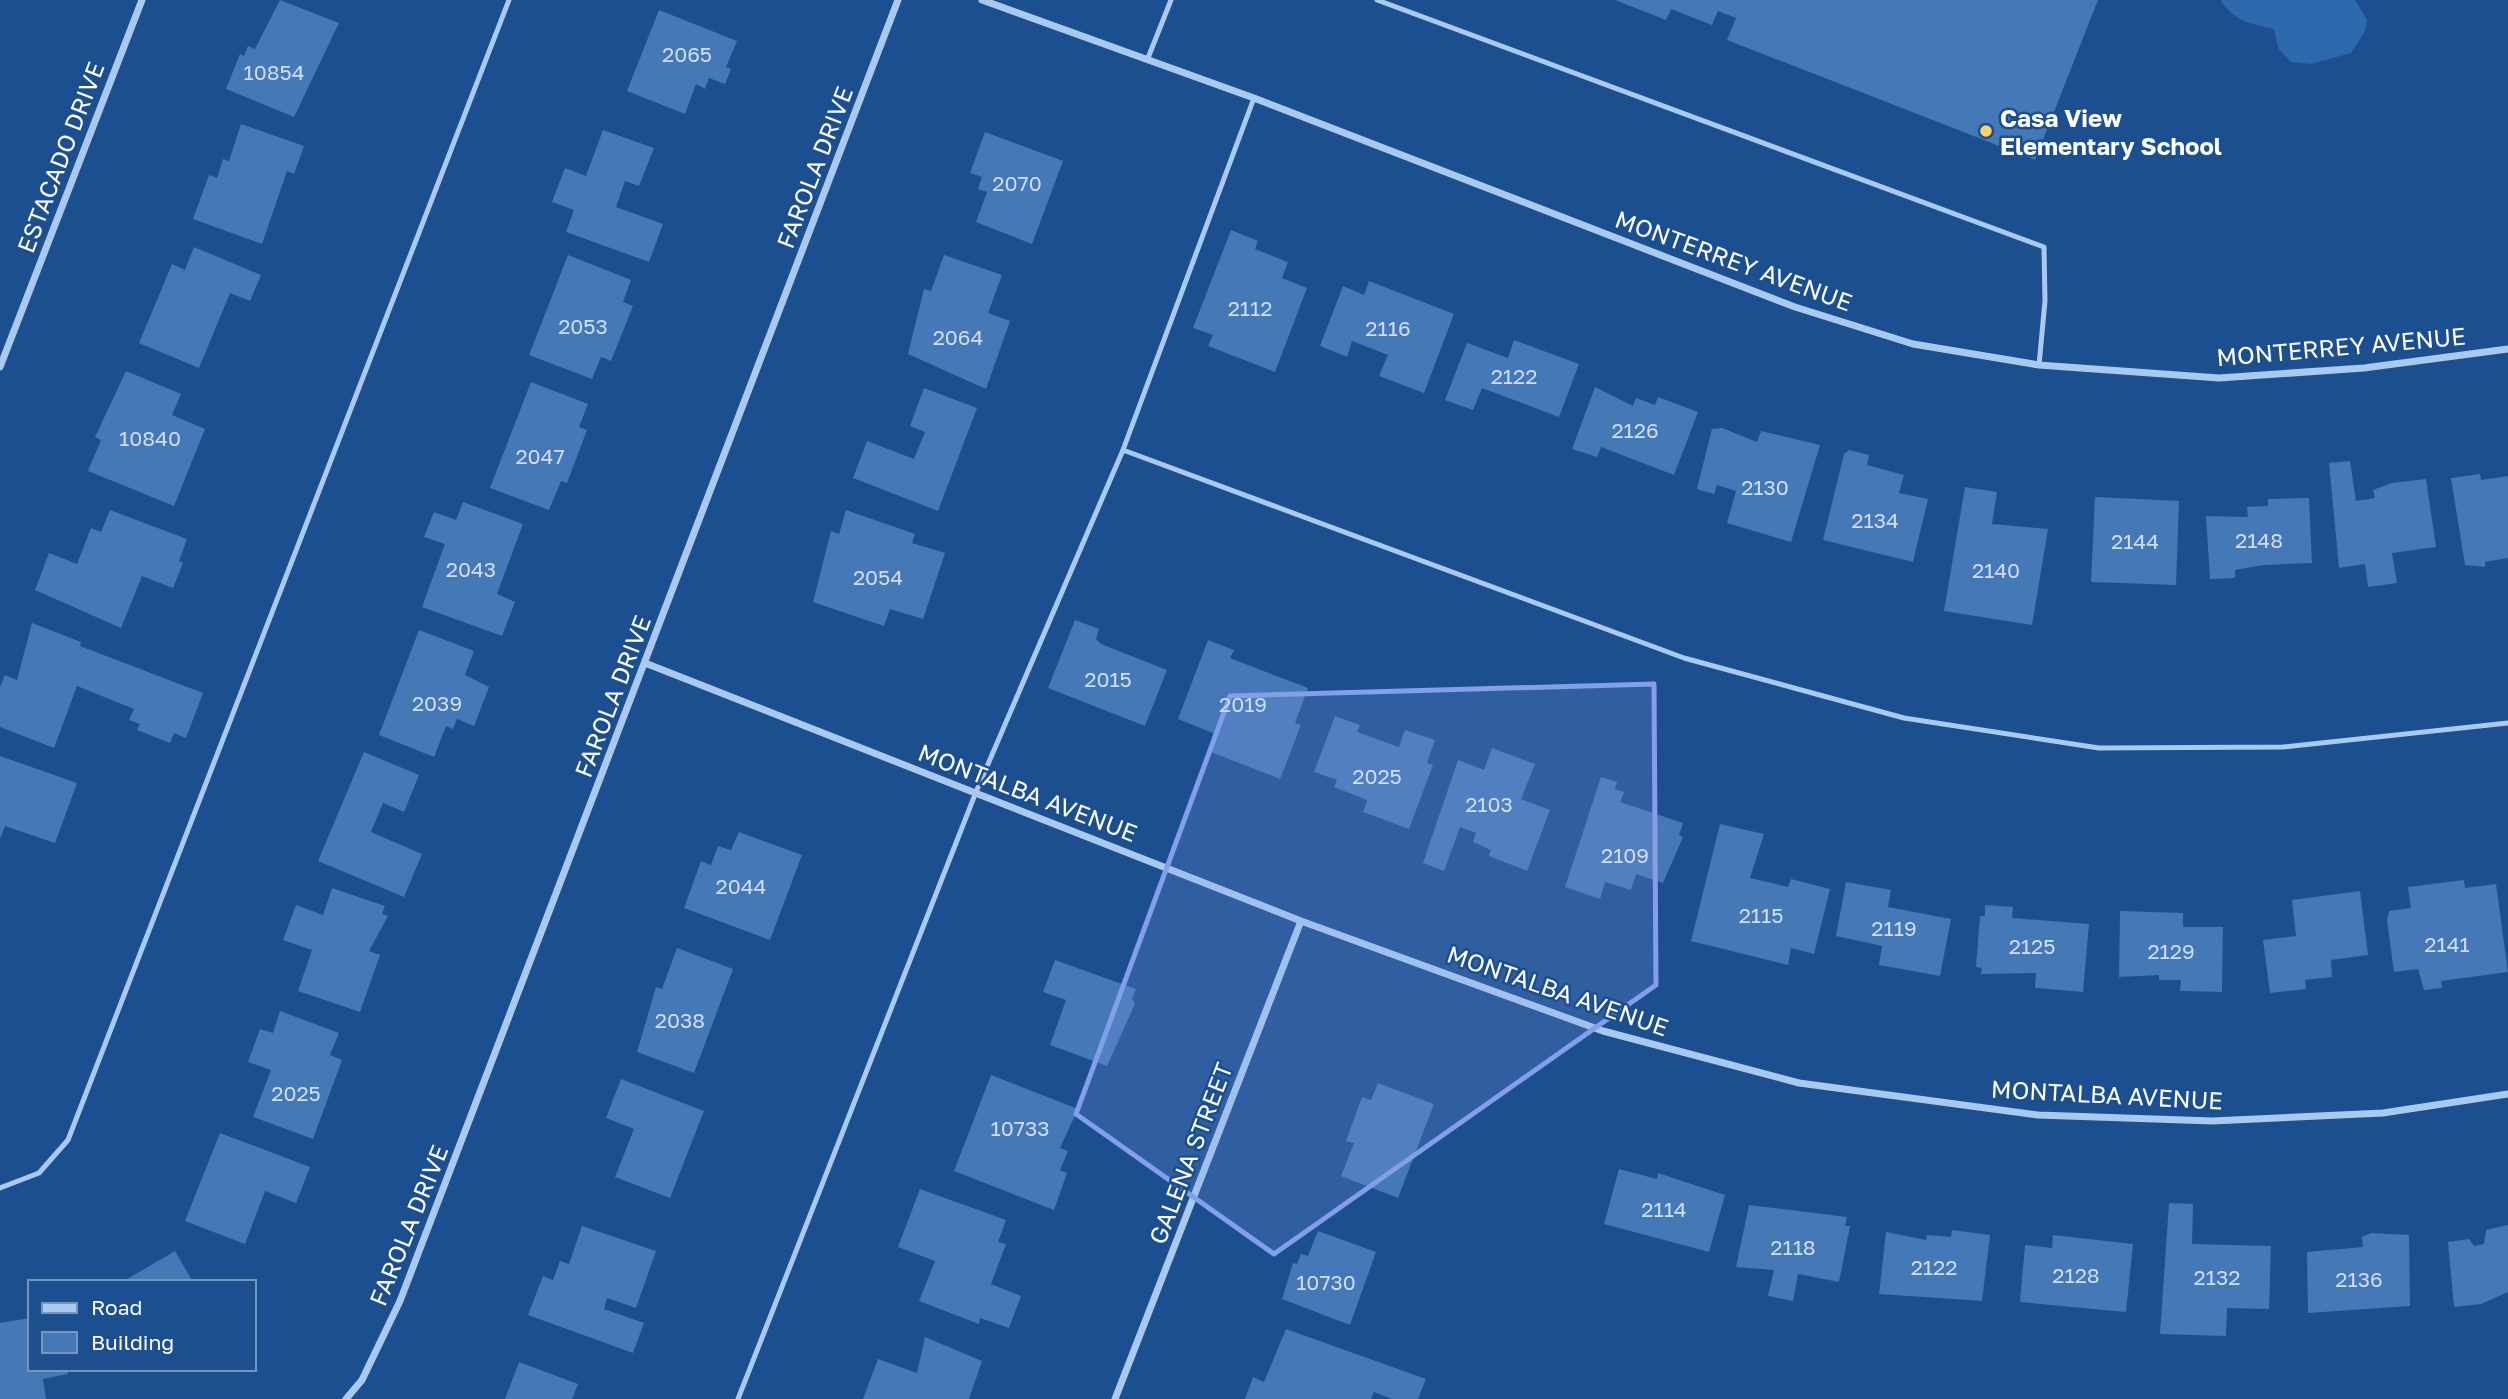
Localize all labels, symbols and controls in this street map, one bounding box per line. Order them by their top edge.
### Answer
house number: 2065 [662,41,712,67]
street label: ESTACADO DRIVE [10,57,110,257]
house number: 10854 [243,59,305,85]
street label: FAROLA DRIVE [770,82,858,252]
place label: Casa View Elementary School [2000,103,2222,160]
marker: Casa View Elementary School [1978,123,1994,139]
house number: 2070 [992,170,1042,196]
street label: MONTERREY AVENUE [1612,204,1856,316]
house number: 2112 [1228,295,1272,321]
house number: 2053 [558,313,608,339]
house number: 2116 [1365,315,1411,341]
street label: MONTERREY AVENUE [2215,321,2467,371]
house number: 2064 [933,324,983,350]
house number: 2122 [1491,363,1537,389]
house number: 2126 [1611,417,1659,443]
house number: 10840 [119,425,181,451]
house number: 2047 [515,443,565,469]
house number: 2130 [1741,474,1789,500]
house number: 2134 [1851,507,1899,533]
house number: 2148 [2235,527,2283,553]
house number: 2144 [2111,528,2159,554]
house number: 2043 [446,556,496,582]
house number: 2140 [1972,557,2020,583]
house number: 2054 [853,564,903,590]
street label: FAROLA DRIVE [568,611,656,781]
house number: 2015 [1084,666,1132,692]
house number: 2039 [412,690,462,716]
house number: 2019 [1219,691,1267,717]
street label: MONTALBA AVENUE [914,737,1142,847]
house number: 2025 [1352,763,1402,789]
house number: 2103 [1465,791,1513,817]
house number: 2109 [1601,842,1649,868]
house number: 2044 [716,873,766,899]
house number: 2115 [1739,902,1783,928]
house number: 2119 [1871,915,1917,941]
house number: 2141 [2424,931,2470,957]
house number: 2125 [2009,933,2055,959]
house number: 2129 [2147,938,2195,964]
street label: MONTALBA AVENUE [1444,939,1672,1041]
house number: 2038 [655,1007,705,1033]
street label: GALENA STREET [1142,1058,1238,1248]
street label: MONTALBA AVENUE [1990,1073,2224,1115]
house number: 2025 [271,1080,321,1106]
house number: 10733 [991,1115,1049,1141]
street label: FAROLA DRIVE [363,1140,453,1310]
house number: 2114 [1641,1196,1687,1222]
house number: 2118 [1770,1234,1816,1260]
house number: 2122 [1911,1254,1957,1280]
house number: 2128 [2052,1262,2100,1288]
house number: 2132 [2194,1264,2240,1290]
house number: 2136 [2335,1266,2383,1292]
house number: 10730 [1296,1269,1356,1295]
legend [28,1280,256,1371]
text: Road [91,1294,142,1320]
text: Building [91,1329,174,1355]

